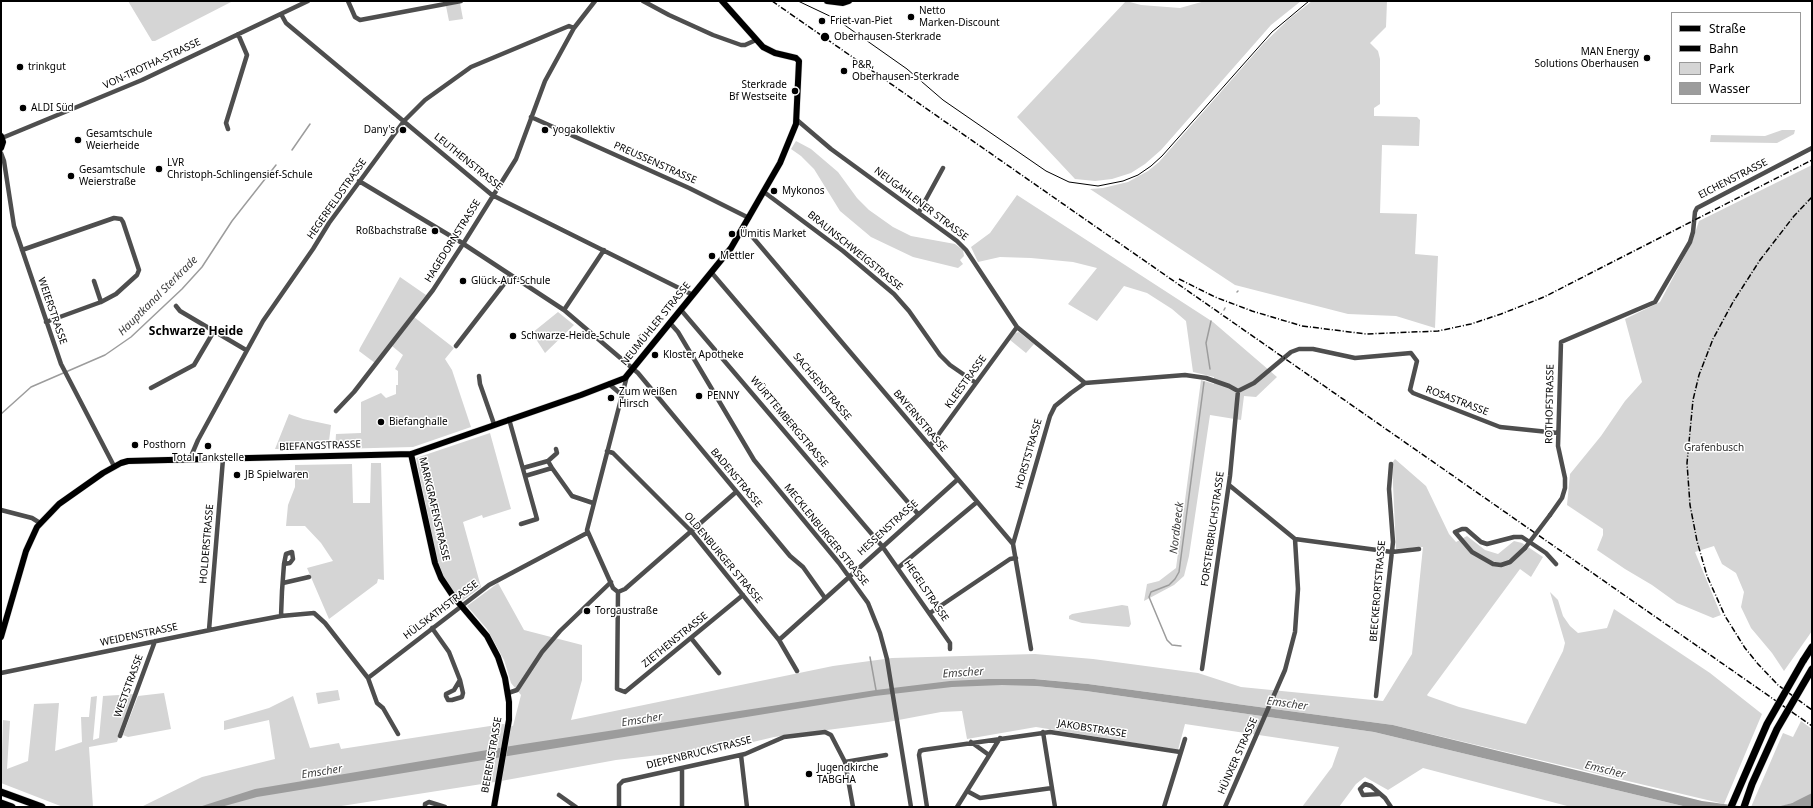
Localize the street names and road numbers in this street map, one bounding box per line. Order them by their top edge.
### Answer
street label: VON-TROTHA-STRASSE [101,36,203,92]
street label: LEUTHENSTRASSE [431,131,505,193]
street label: PREUSSENSTRASSE [612,139,698,187]
street label: HEGERFELDSTRASSE [305,156,369,242]
street label: EICHENSTRASSE [1696,156,1770,202]
street label: NEUGAHLENER STRASSE [872,165,970,243]
street label: HAGEDORNSTRASSE [423,197,483,285]
street label: BRAUNSCHWEIGSTRASSE [805,209,905,293]
street label: WEIERSTRASSE [35,276,69,346]
street label: NEUMÜHLER STRASSE [619,280,693,368]
street label: SACHSENSTRASSE [790,351,854,423]
street label: KLEESTRASSE [943,353,989,411]
street label: ROTHOFSTRASSE [1543,364,1557,444]
street label: WÜRTTEMBERGSTRASSE [748,374,830,470]
street label: ROSASTRASSE [1424,384,1490,418]
street label: BAYERNSTRASSE [890,387,950,455]
street label: HORSTSTRASSE [1013,417,1045,491]
street label: BIEFANGSTRASSE [279,439,361,453]
street label: BADENSTRASSE [708,446,764,510]
street label: MARKGRAFENSTRASSE [416,456,452,562]
street label: FORSTERBRUCHSTRASSE [1199,471,1227,587]
street label: MECKLENBURGER STRASSE [781,482,871,588]
street label: HESSENSTRASSE [855,498,921,558]
street label: HOLDERSTRASSE [198,504,216,584]
street label: OLDENBURGER STRASSE [681,510,765,606]
street label: BEECKERORTSTRASSE [1368,540,1388,642]
street label: HEGELSTRASSE [901,558,951,624]
street label: HÜLSKATHSTRASSE [401,578,481,642]
street label: ZIETHENSTRASSE [640,610,710,670]
street label: WEIDENSTRASSE [99,621,179,649]
street label: WESTSTRASSE [112,653,146,719]
street label: BEERENSTRASSE [479,716,505,794]
street label: HÜNXER STRASSE [1216,716,1260,796]
street label: JAKOBSTRASSE [1057,718,1127,740]
street label: DIEPENBRUCKSTRASSE [645,734,753,772]

